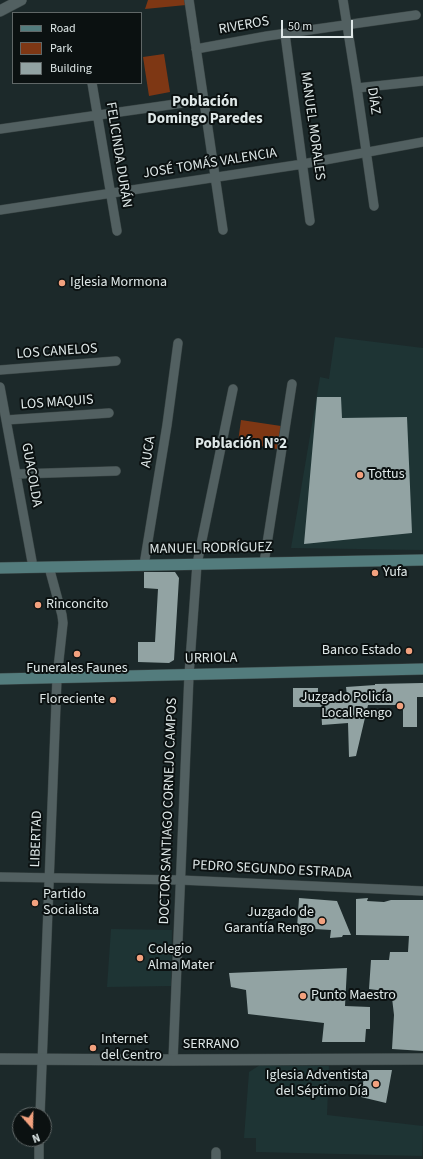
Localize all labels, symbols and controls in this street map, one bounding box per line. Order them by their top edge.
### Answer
legend [12,12,142,84]
scale bar [283,12,355,38]
street label: RIVEROS [217,13,271,39]
text: 50 m [288,18,312,35]
text: Road [50,20,76,37]
text: Park [50,40,72,57]
text: Building [50,60,92,77]
street label: MANUEL MORALES [296,71,328,181]
street label: DÍAZ [363,86,383,116]
district label: Población Domingo Paredes [147,94,263,129]
street label: FELICINDA DURÁN [101,101,135,209]
street label: JOSÉ TOMÁS VALENCIA [142,145,278,183]
place label: Iglesia Mormona [70,275,167,291]
marker: Iglesia Mormona [57,278,67,288]
street label: LOS CANELOS [16,341,98,363]
street label: LOS MAQUIS [20,392,94,414]
street label: AUCA [138,435,160,469]
district label: Población N°2 [195,436,287,454]
street label: GUACOLDA [17,442,45,508]
place label: Tottus [368,467,405,483]
marker: Tottus [355,470,365,480]
street label: MANUEL RODRÍGUEZ [149,540,273,558]
place label: Yufa [383,565,408,581]
marker: Yufa [370,568,380,578]
place label: Rinconcito [46,597,108,613]
marker: Rinconcito [33,600,43,610]
place label: Banco Estado [322,643,401,659]
marker: Banco Estado [404,646,414,656]
marker: Funerales Faunes [72,649,82,659]
street label: URRIOLA [185,650,237,668]
place label: Funerales Faunes [26,661,128,677]
place label: Juzgado Policía Local Rengo [301,690,392,722]
place label: Floreciente [39,692,105,708]
marker: Floreciente [108,695,118,705]
street label: DOCTOR SANTIAGO CORNEJO CAMPOS [157,697,181,925]
marker: Juzgado Policía Local Rengo [395,701,405,711]
street label: LIBERTAD [28,810,46,868]
street label: PEDRO SEGUNDO ESTRADA [192,857,352,883]
place label: Partido Socialista [43,887,99,920]
marker: Partido Socialista [30,898,40,908]
place label: Juzgado de Garantía Rengo [224,905,314,938]
marker: Juzgado de Garantía Rengo [317,916,327,926]
place label: Colegio Alma Mater [148,942,214,974]
marker: Colegio Alma Mater [135,953,145,963]
place label: Punto Maestro [311,988,396,1004]
marker: Punto Maestro [298,991,308,1001]
place label: Internet del Centro [101,1032,162,1064]
street label: SERRANO [183,1037,239,1053]
marker: Internet del Centro [88,1043,98,1053]
place label: Iglesia Adventista del Séptimo Día [266,1068,368,1100]
marker: Iglesia Adventista del Séptimo Día [371,1079,381,1089]
north arrow [12,1107,52,1147]
text: N [30,1130,42,1146]

